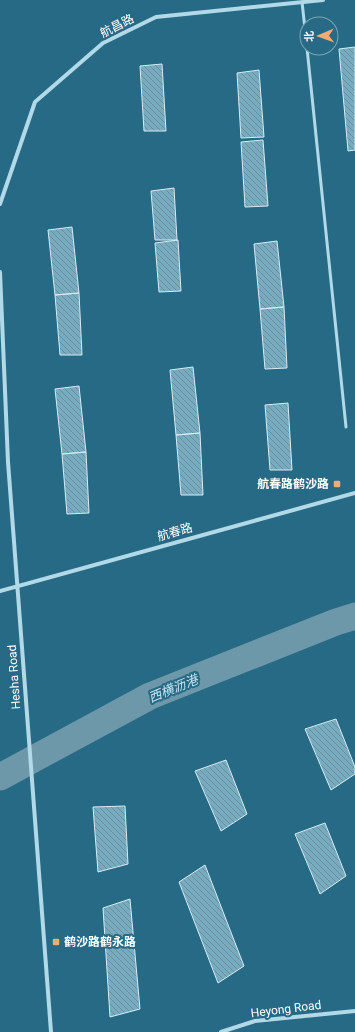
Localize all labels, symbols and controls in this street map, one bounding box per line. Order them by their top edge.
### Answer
street label: 航昌路 [98,12,136,40]
north arrow [299,16,339,56]
text: 北 [303,31,316,42]
place label: 航春路鹤沙路 [257,477,329,491]
marker: 航春路鹤沙路 [332,479,342,489]
street label: 航春路 [156,520,194,544]
street label: Hesha Road [5,644,23,710]
water label: 西横沥港 [146,671,202,705]
place label: 鹤沙路鹤永路 [64,935,136,949]
marker: 鹤沙路鹤永路 [51,937,61,947]
street label: Heyong Road [250,998,322,1020]

